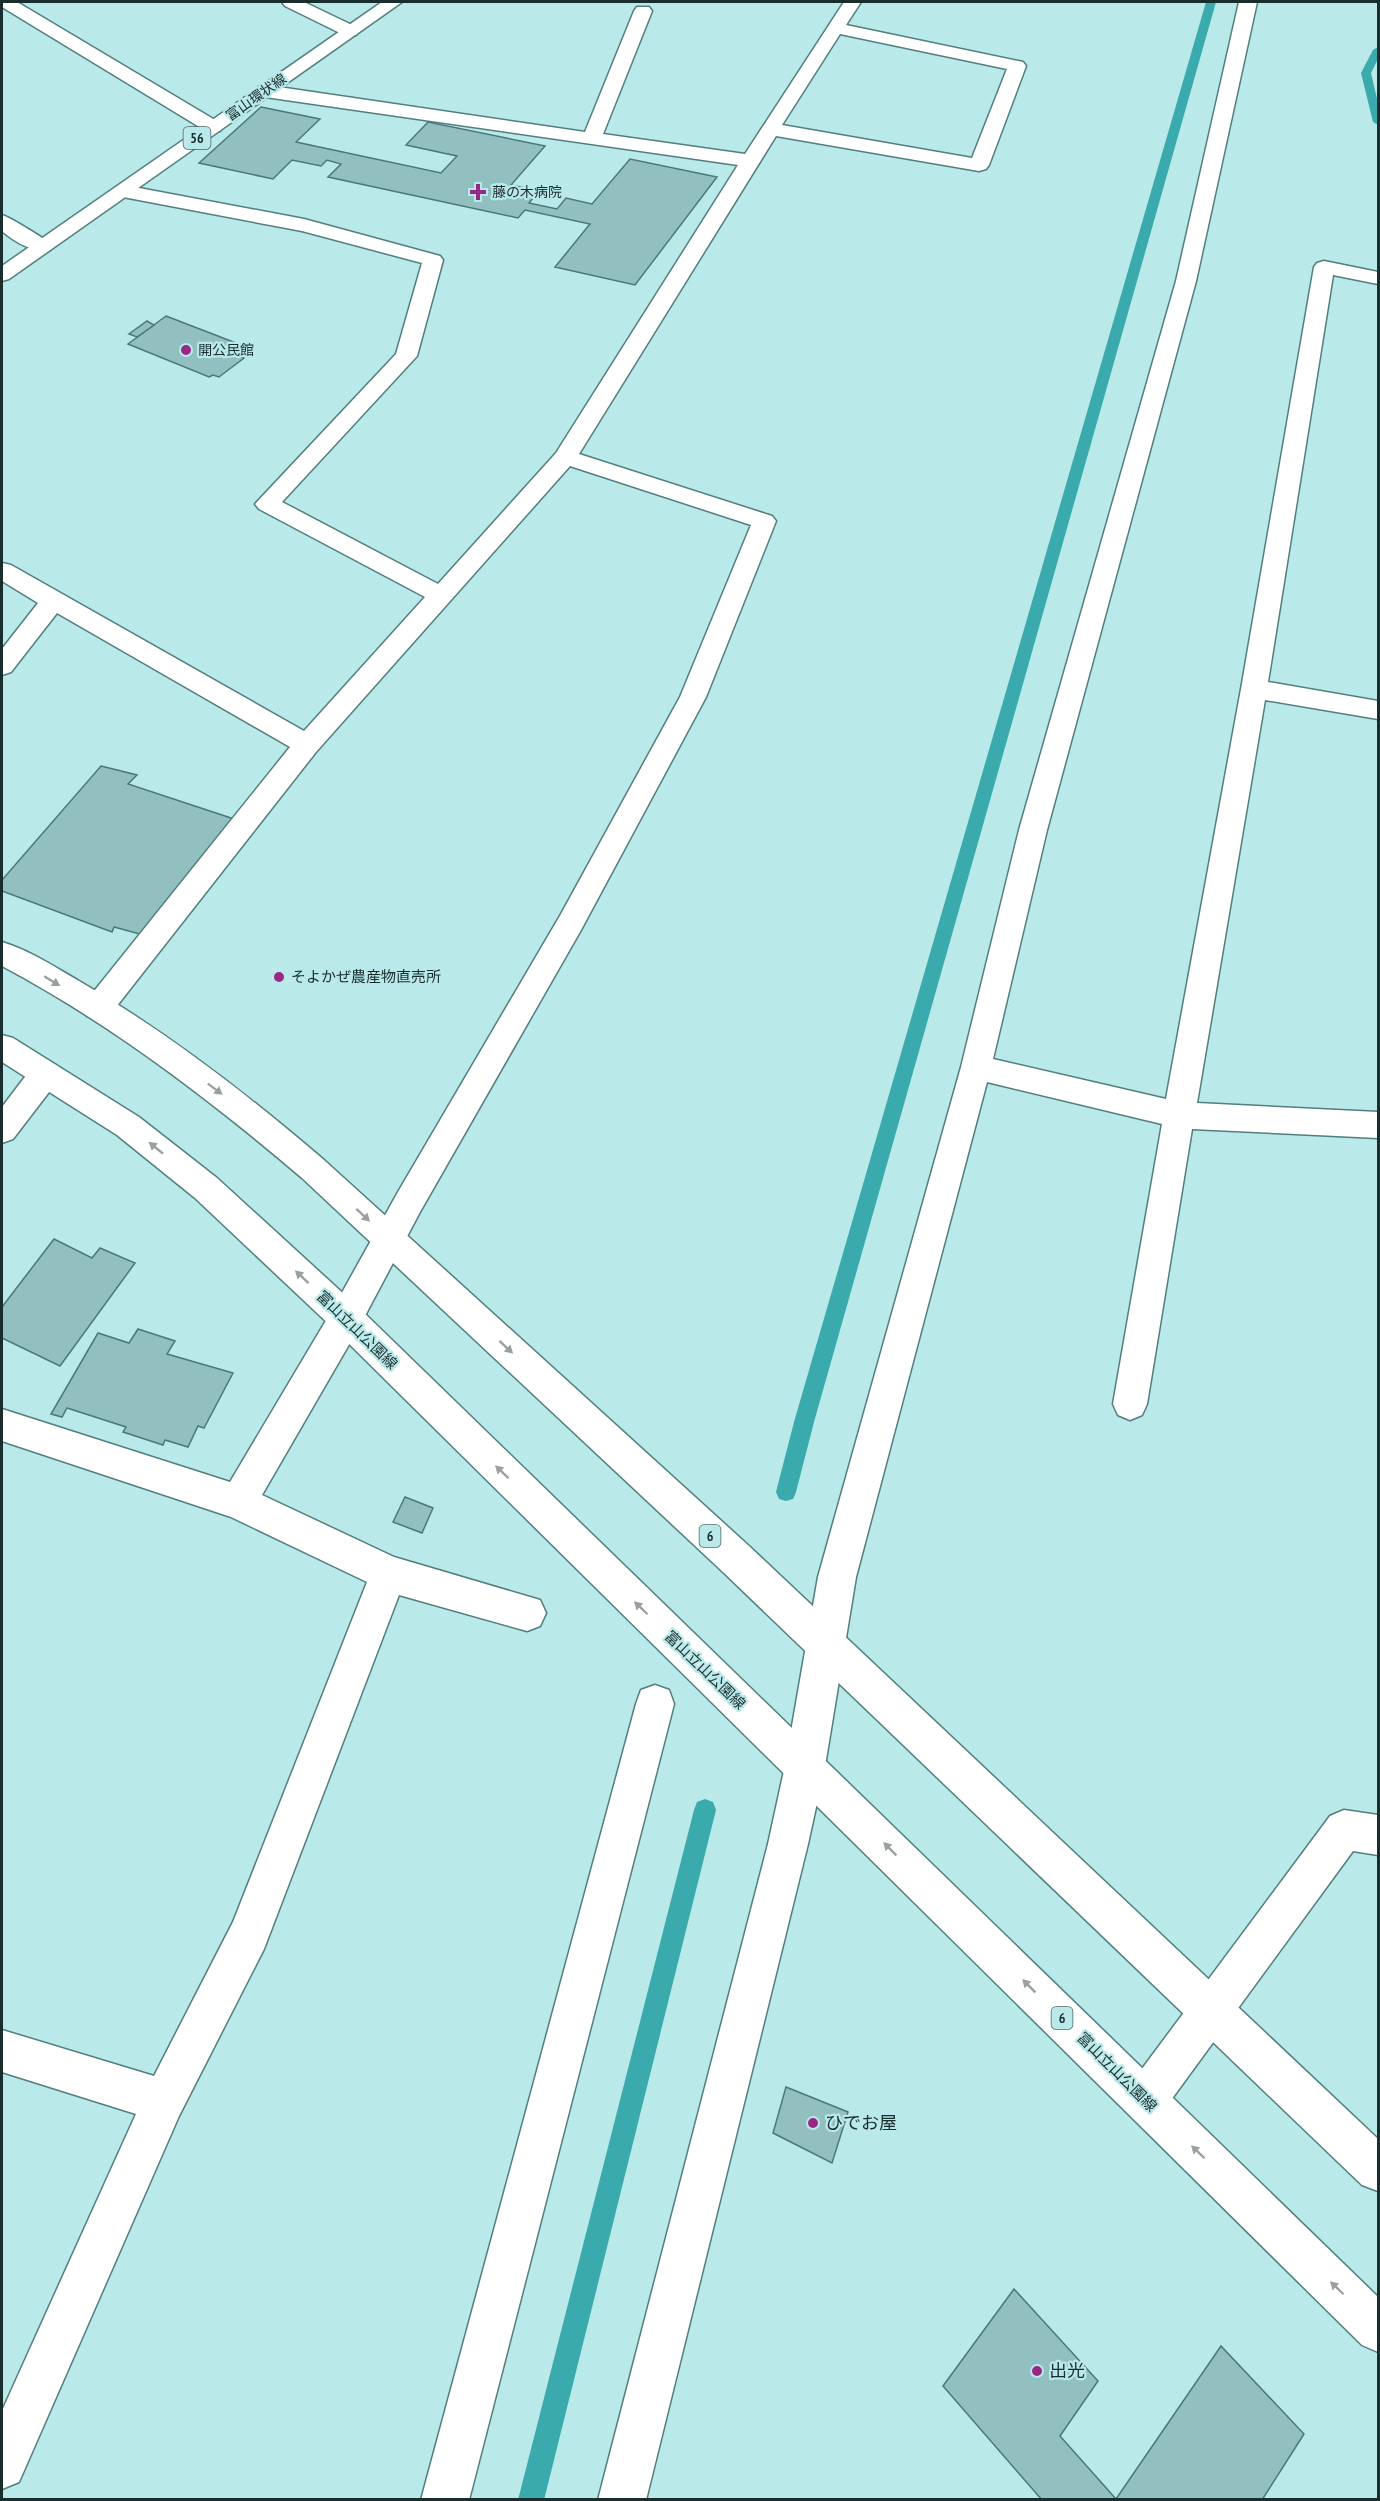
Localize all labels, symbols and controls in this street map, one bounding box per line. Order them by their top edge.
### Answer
street label: 富山環状線 [222,70,290,124]
road number: 56 [184,127,210,149]
marker: 藤の木病院 [469,183,487,201]
place label: 藤の木病院 [492,183,562,201]
place label: 開公民館 [198,341,254,359]
marker: 開公民館 [179,343,193,357]
place label: そよかぜ農産物直売所 [291,967,441,986]
marker: そよかぜ農産物直売所 [272,970,286,984]
one-way arrow [44,976,60,987]
one-way arrow [206,1083,222,1095]
one-way arrow [148,1142,164,1155]
one-way arrow [355,1208,370,1221]
one-way arrow [295,1271,309,1285]
street label: 富山立山公園線 [313,1286,402,1373]
one-way arrow [499,1340,513,1354]
one-way arrow [496,1465,510,1479]
road number: 6 [700,1525,720,1547]
one-way arrow [634,1601,649,1615]
street label: 富山立山公園線 [661,1626,750,1713]
one-way arrow [882,1842,897,1856]
one-way arrow [1022,1979,1036,1993]
road number: 6 [1052,2007,1072,2029]
street label: 富山立山公園線 [1074,2028,1161,2115]
place label: ひでお屋 [825,2111,897,2134]
marker: ひでお屋 [806,2116,820,2130]
one-way arrow [1191,2145,1205,2159]
one-way arrow [1330,2282,1344,2296]
place label: 出光 [1049,2359,1085,2382]
marker: 出光 [1030,2364,1044,2378]

